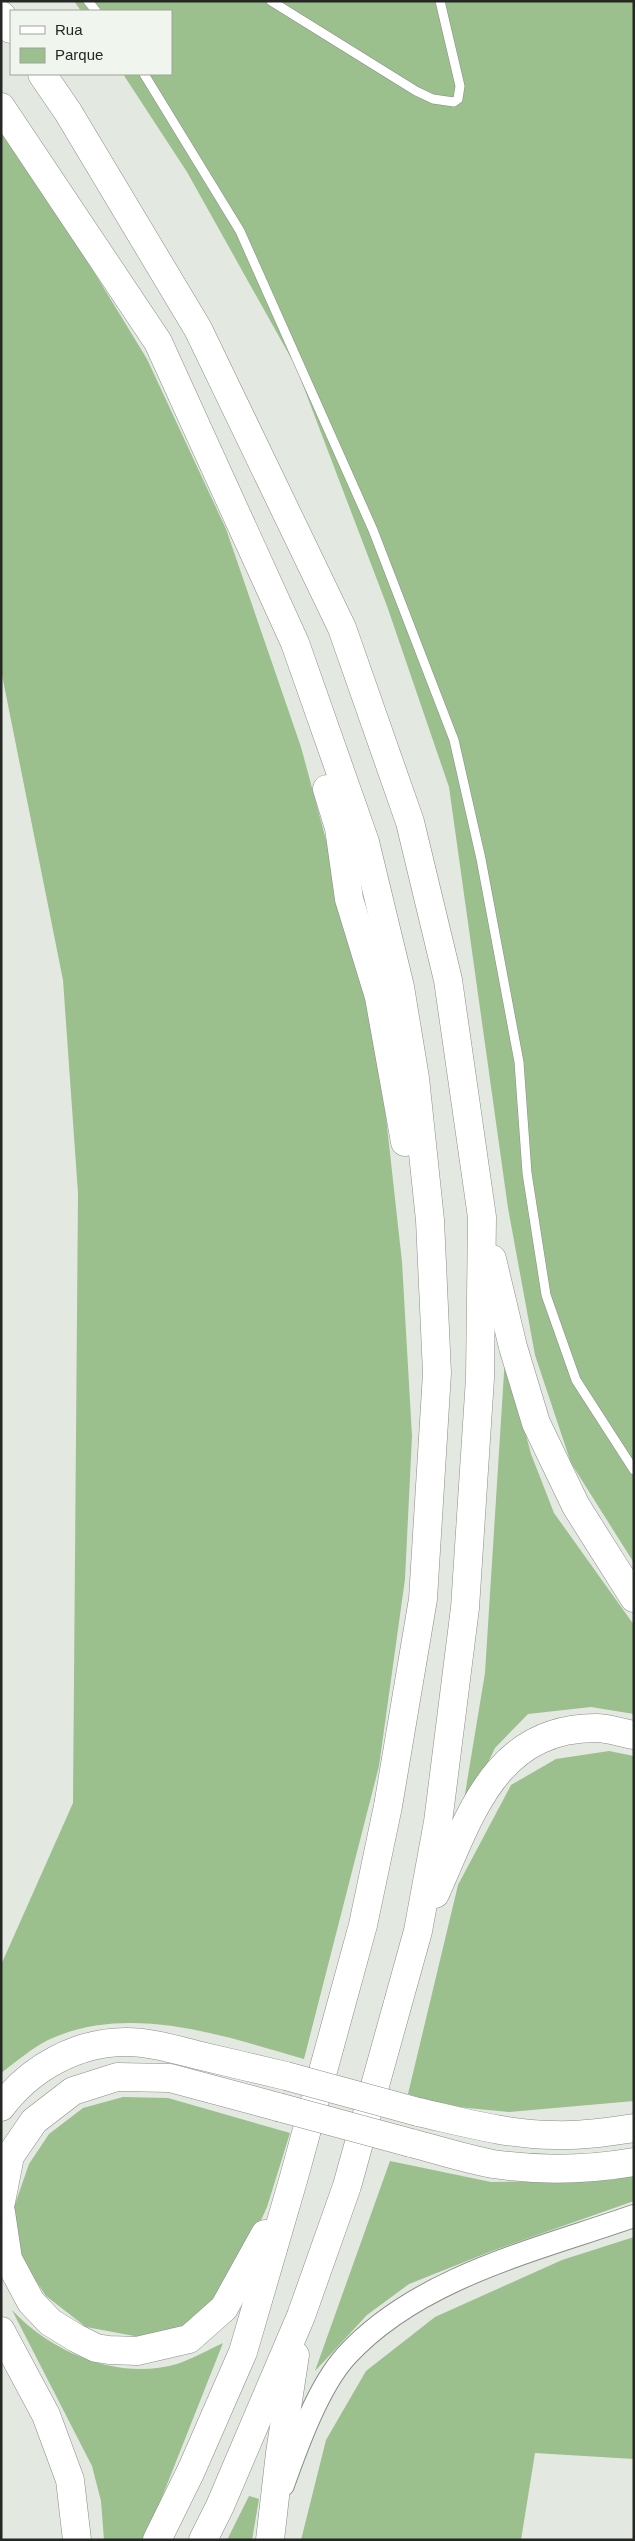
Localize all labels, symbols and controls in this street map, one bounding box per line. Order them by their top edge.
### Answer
legend [10,10,172,75]
text: Rua [55,21,83,38]
text: Parque [55,46,103,63]

